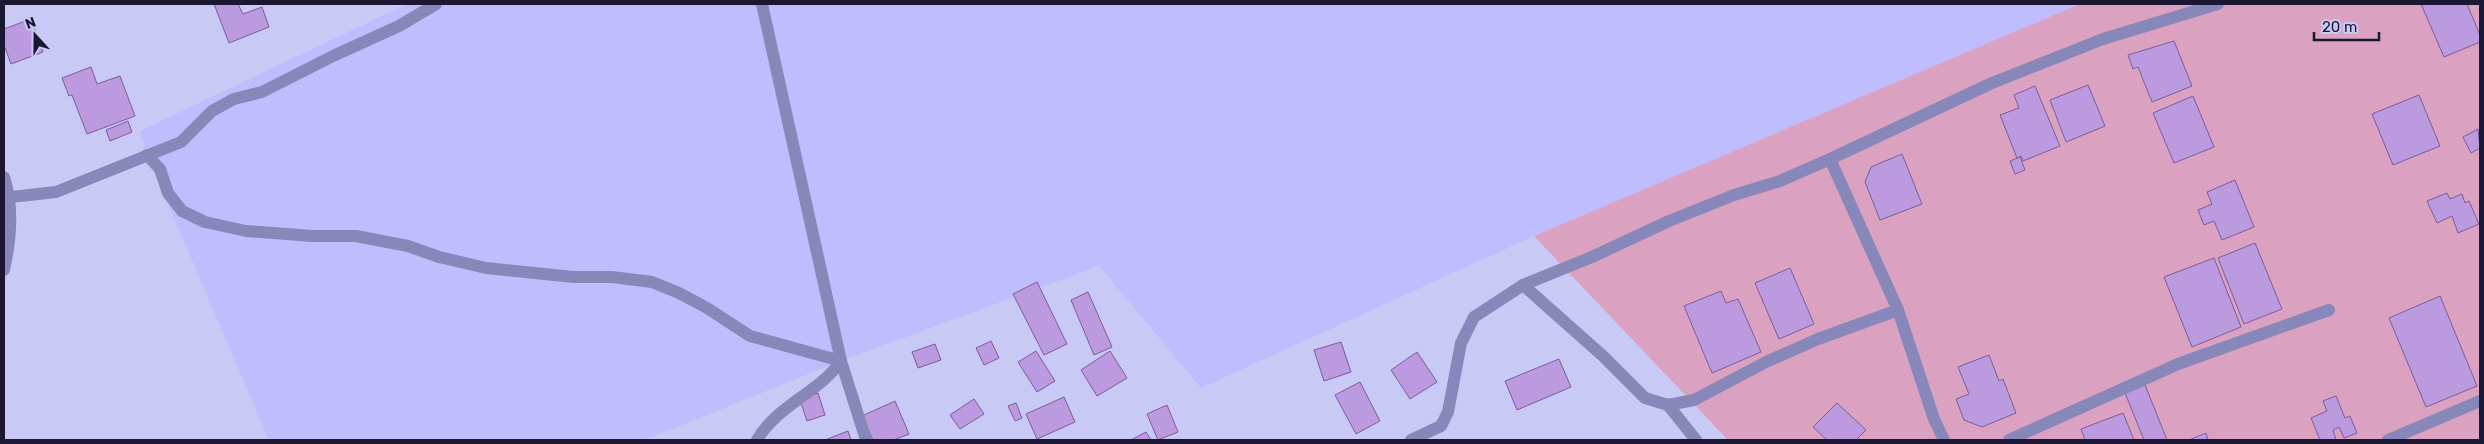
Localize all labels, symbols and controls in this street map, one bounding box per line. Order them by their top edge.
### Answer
north arrow [10,10,60,60]
scale bar [2314,10,2379,42]
text: N [23,14,38,33]
text: 20 m [2322,18,2357,36]

